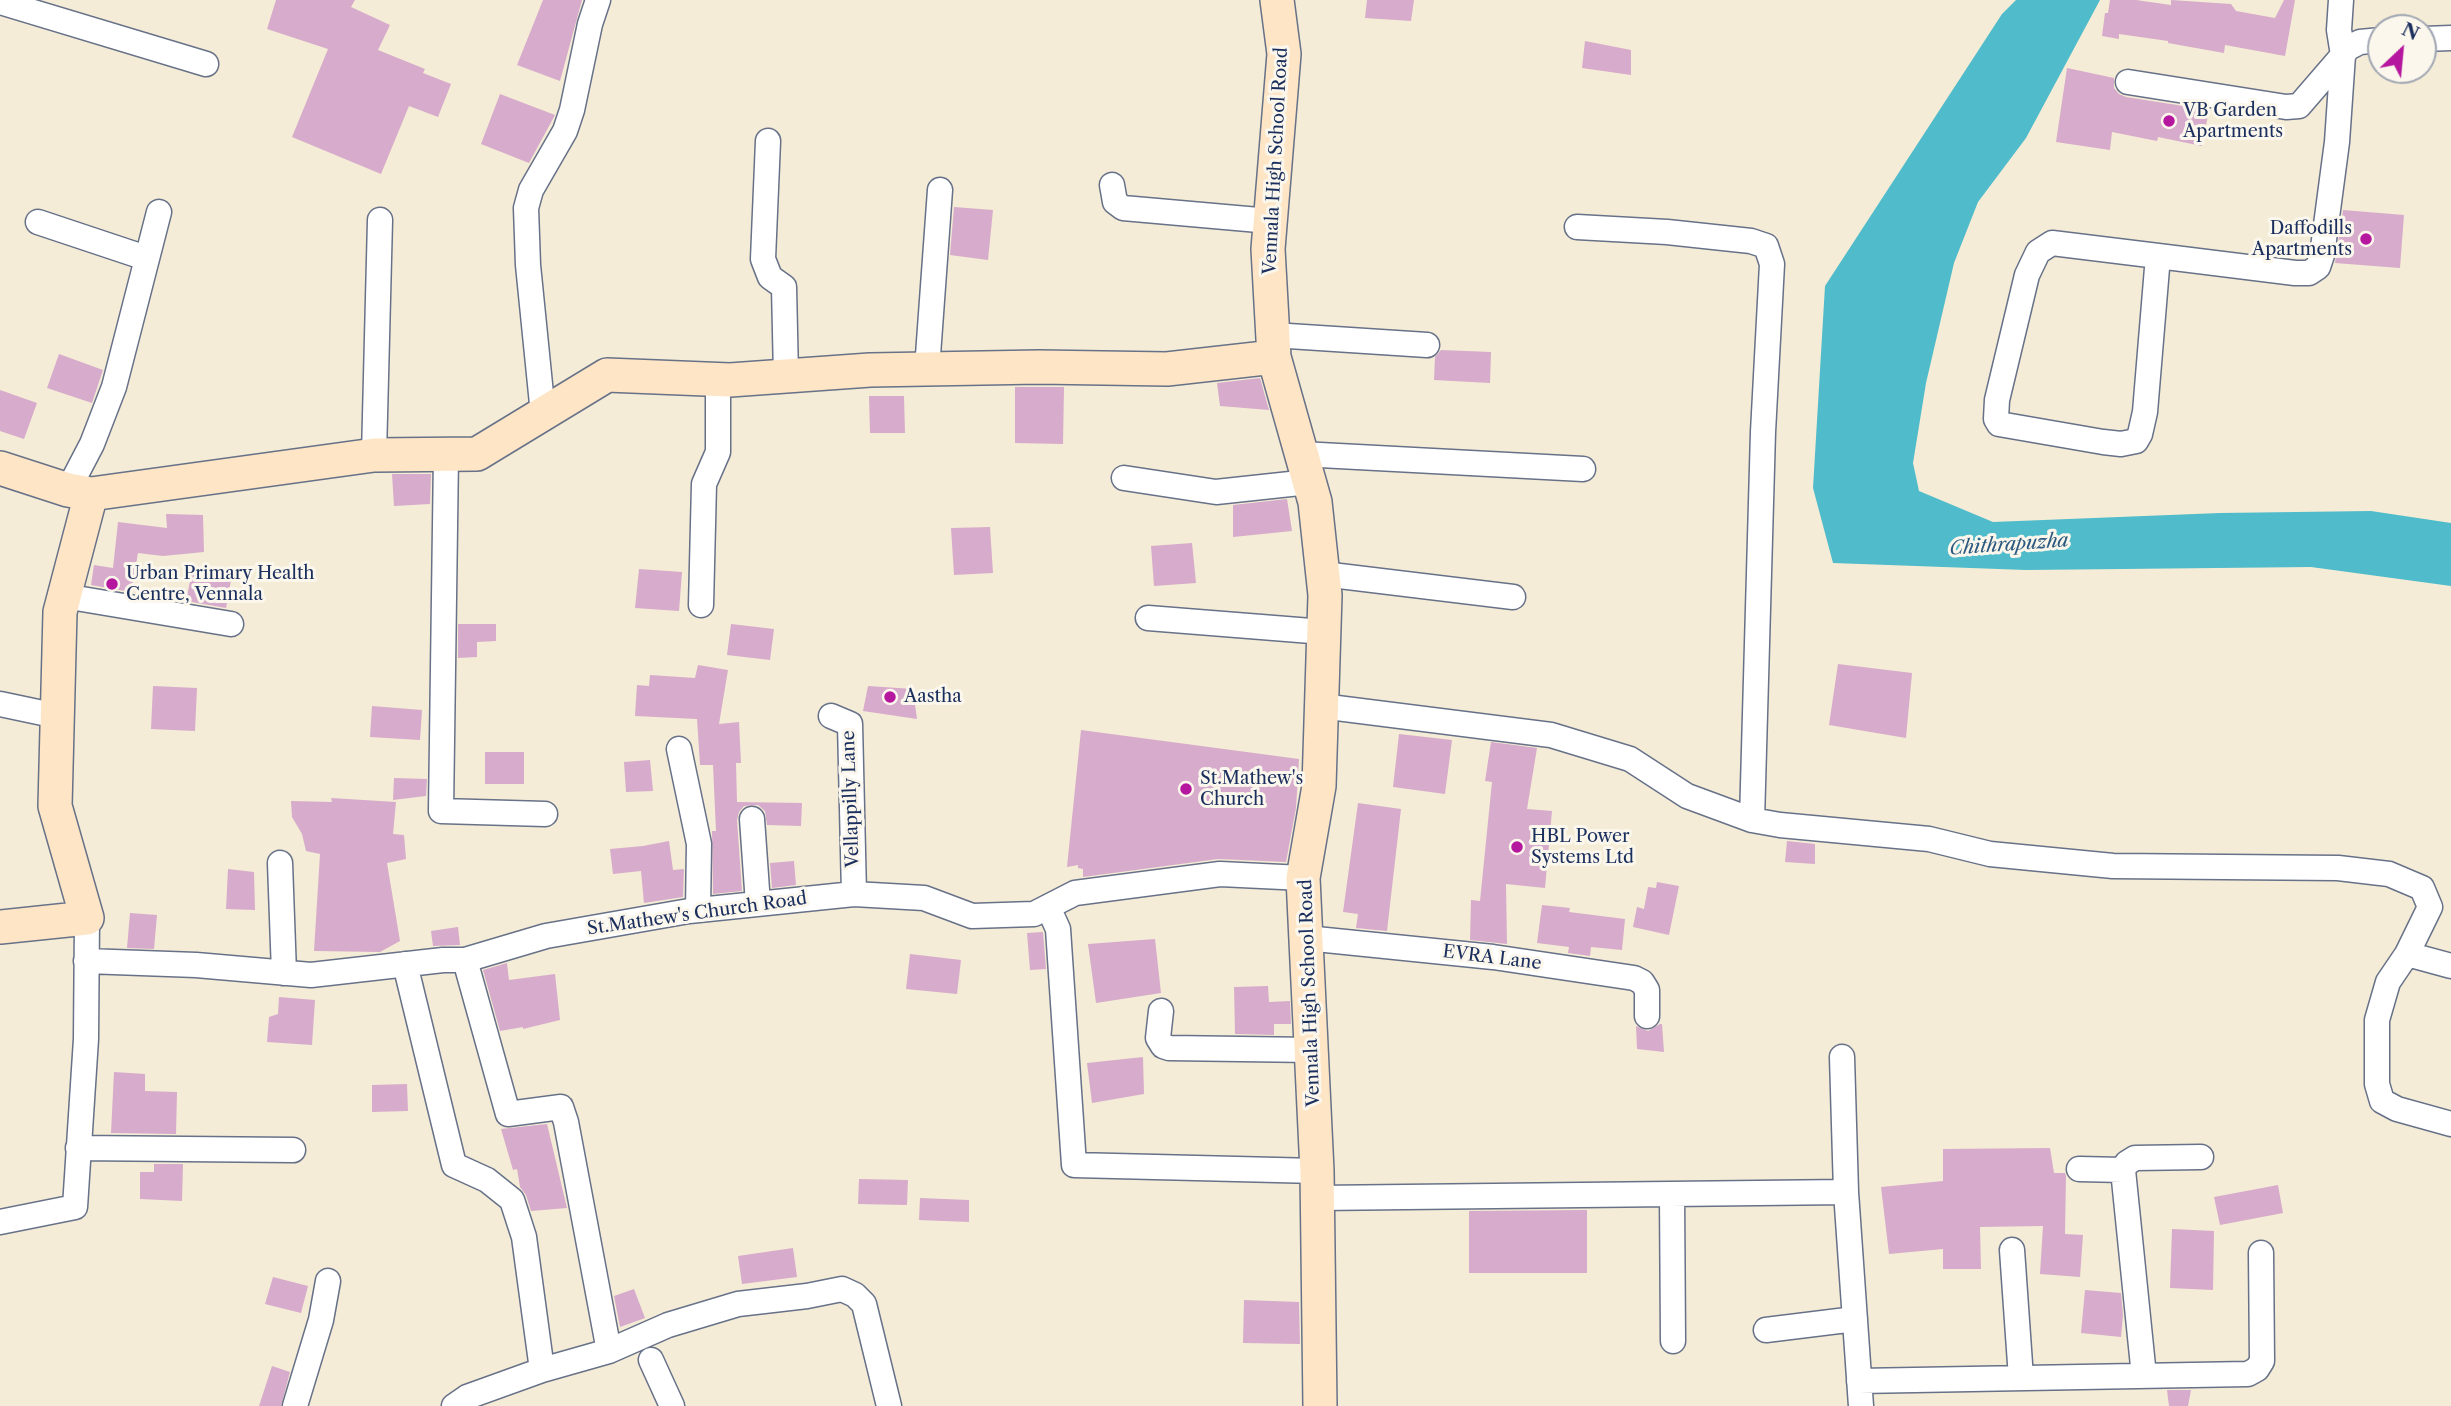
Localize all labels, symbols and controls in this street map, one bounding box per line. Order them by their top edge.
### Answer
north arrow [2367,14,2437,84]
text: N [2398,18,2423,45]
street label: Vennala High School Road [1259,47,1293,275]
place label: VB Garden Apartments [2183,100,2283,142]
marker: VB Garden Apartments [2161,113,2177,129]
place label: Daffodills Apartments [2252,218,2352,260]
marker: Daffodills Apartments [2358,231,2374,247]
water label: Chithrapuzha [1949,529,2069,561]
place label: Urban Primary Health Centre, Vennala [126,563,315,606]
marker: Urban Primary Health Centre, Vennala [104,576,120,592]
place label: Aastha [904,686,962,708]
marker: Aastha [882,689,898,705]
street label: Vellappilly Lane [838,730,864,868]
place label: St.Mathew's Church [1200,768,1303,810]
marker: St.Mathew's Church [1178,781,1194,797]
place label: HBL Power Systems Ltd [1531,826,1634,868]
marker: HBL Power Systems Ltd [1509,839,1525,855]
street label: Vennala High School Road [1295,879,1325,1107]
street label: St.Mathew's Church Road [586,888,808,940]
street label: EVRA Lane [1441,941,1543,975]

